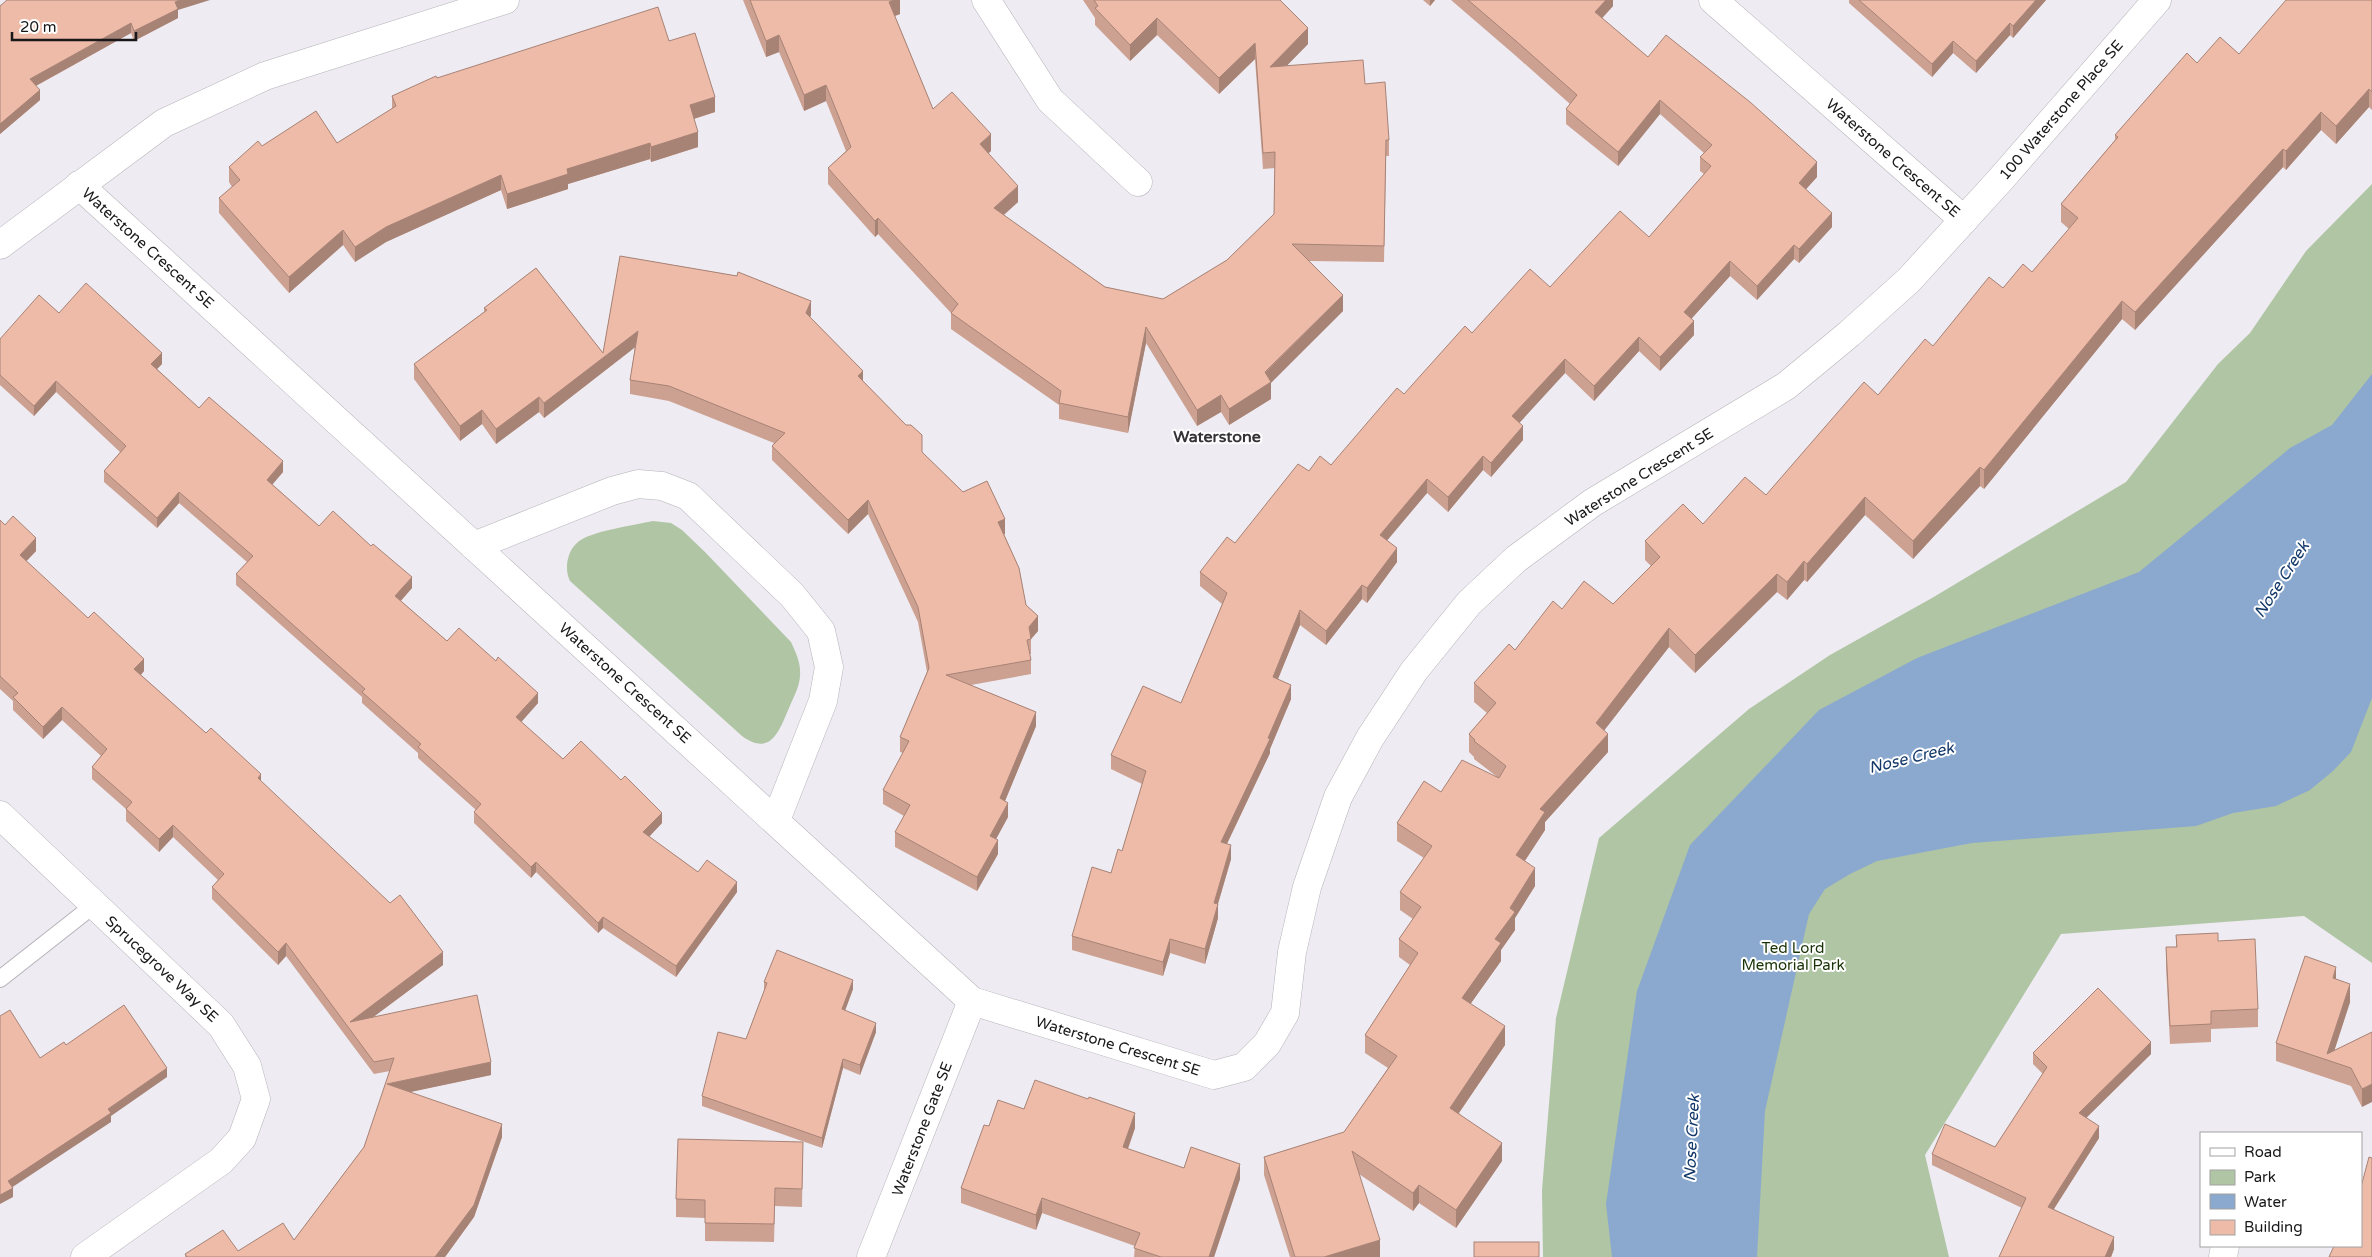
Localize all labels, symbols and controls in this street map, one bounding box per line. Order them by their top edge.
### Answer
scale bar [12,10,136,42]
text: 20 m [20,18,57,36]
street label: 100 Waterstone Place SE [1995,36,2127,184]
street label: Waterstone Crescent SE [1822,95,1964,221]
street label: Waterstone Crescent SE [78,184,218,312]
street label: Waterstone Crescent SE [1562,424,1716,530]
district label: Waterstone [1173,427,1261,447]
water label: Nose Creek [2250,537,2315,621]
street label: Waterstone Crescent SE [555,619,695,747]
water label: Nose Creek [1867,737,1957,778]
street label: Sprucegrove Way SE [102,912,222,1026]
park label: Ted Lord Memorial Park [1741,939,1845,974]
street label: Waterstone Crescent SE [1033,1012,1203,1080]
street label: Waterstone Gate SE [888,1059,956,1199]
water label: Nose Creek [1680,1093,1704,1182]
legend [2200,1132,2362,1247]
text: Road [2244,1143,2282,1161]
text: Park [2244,1168,2276,1186]
text: Water [2244,1193,2287,1211]
text: Building [2244,1218,2303,1236]

